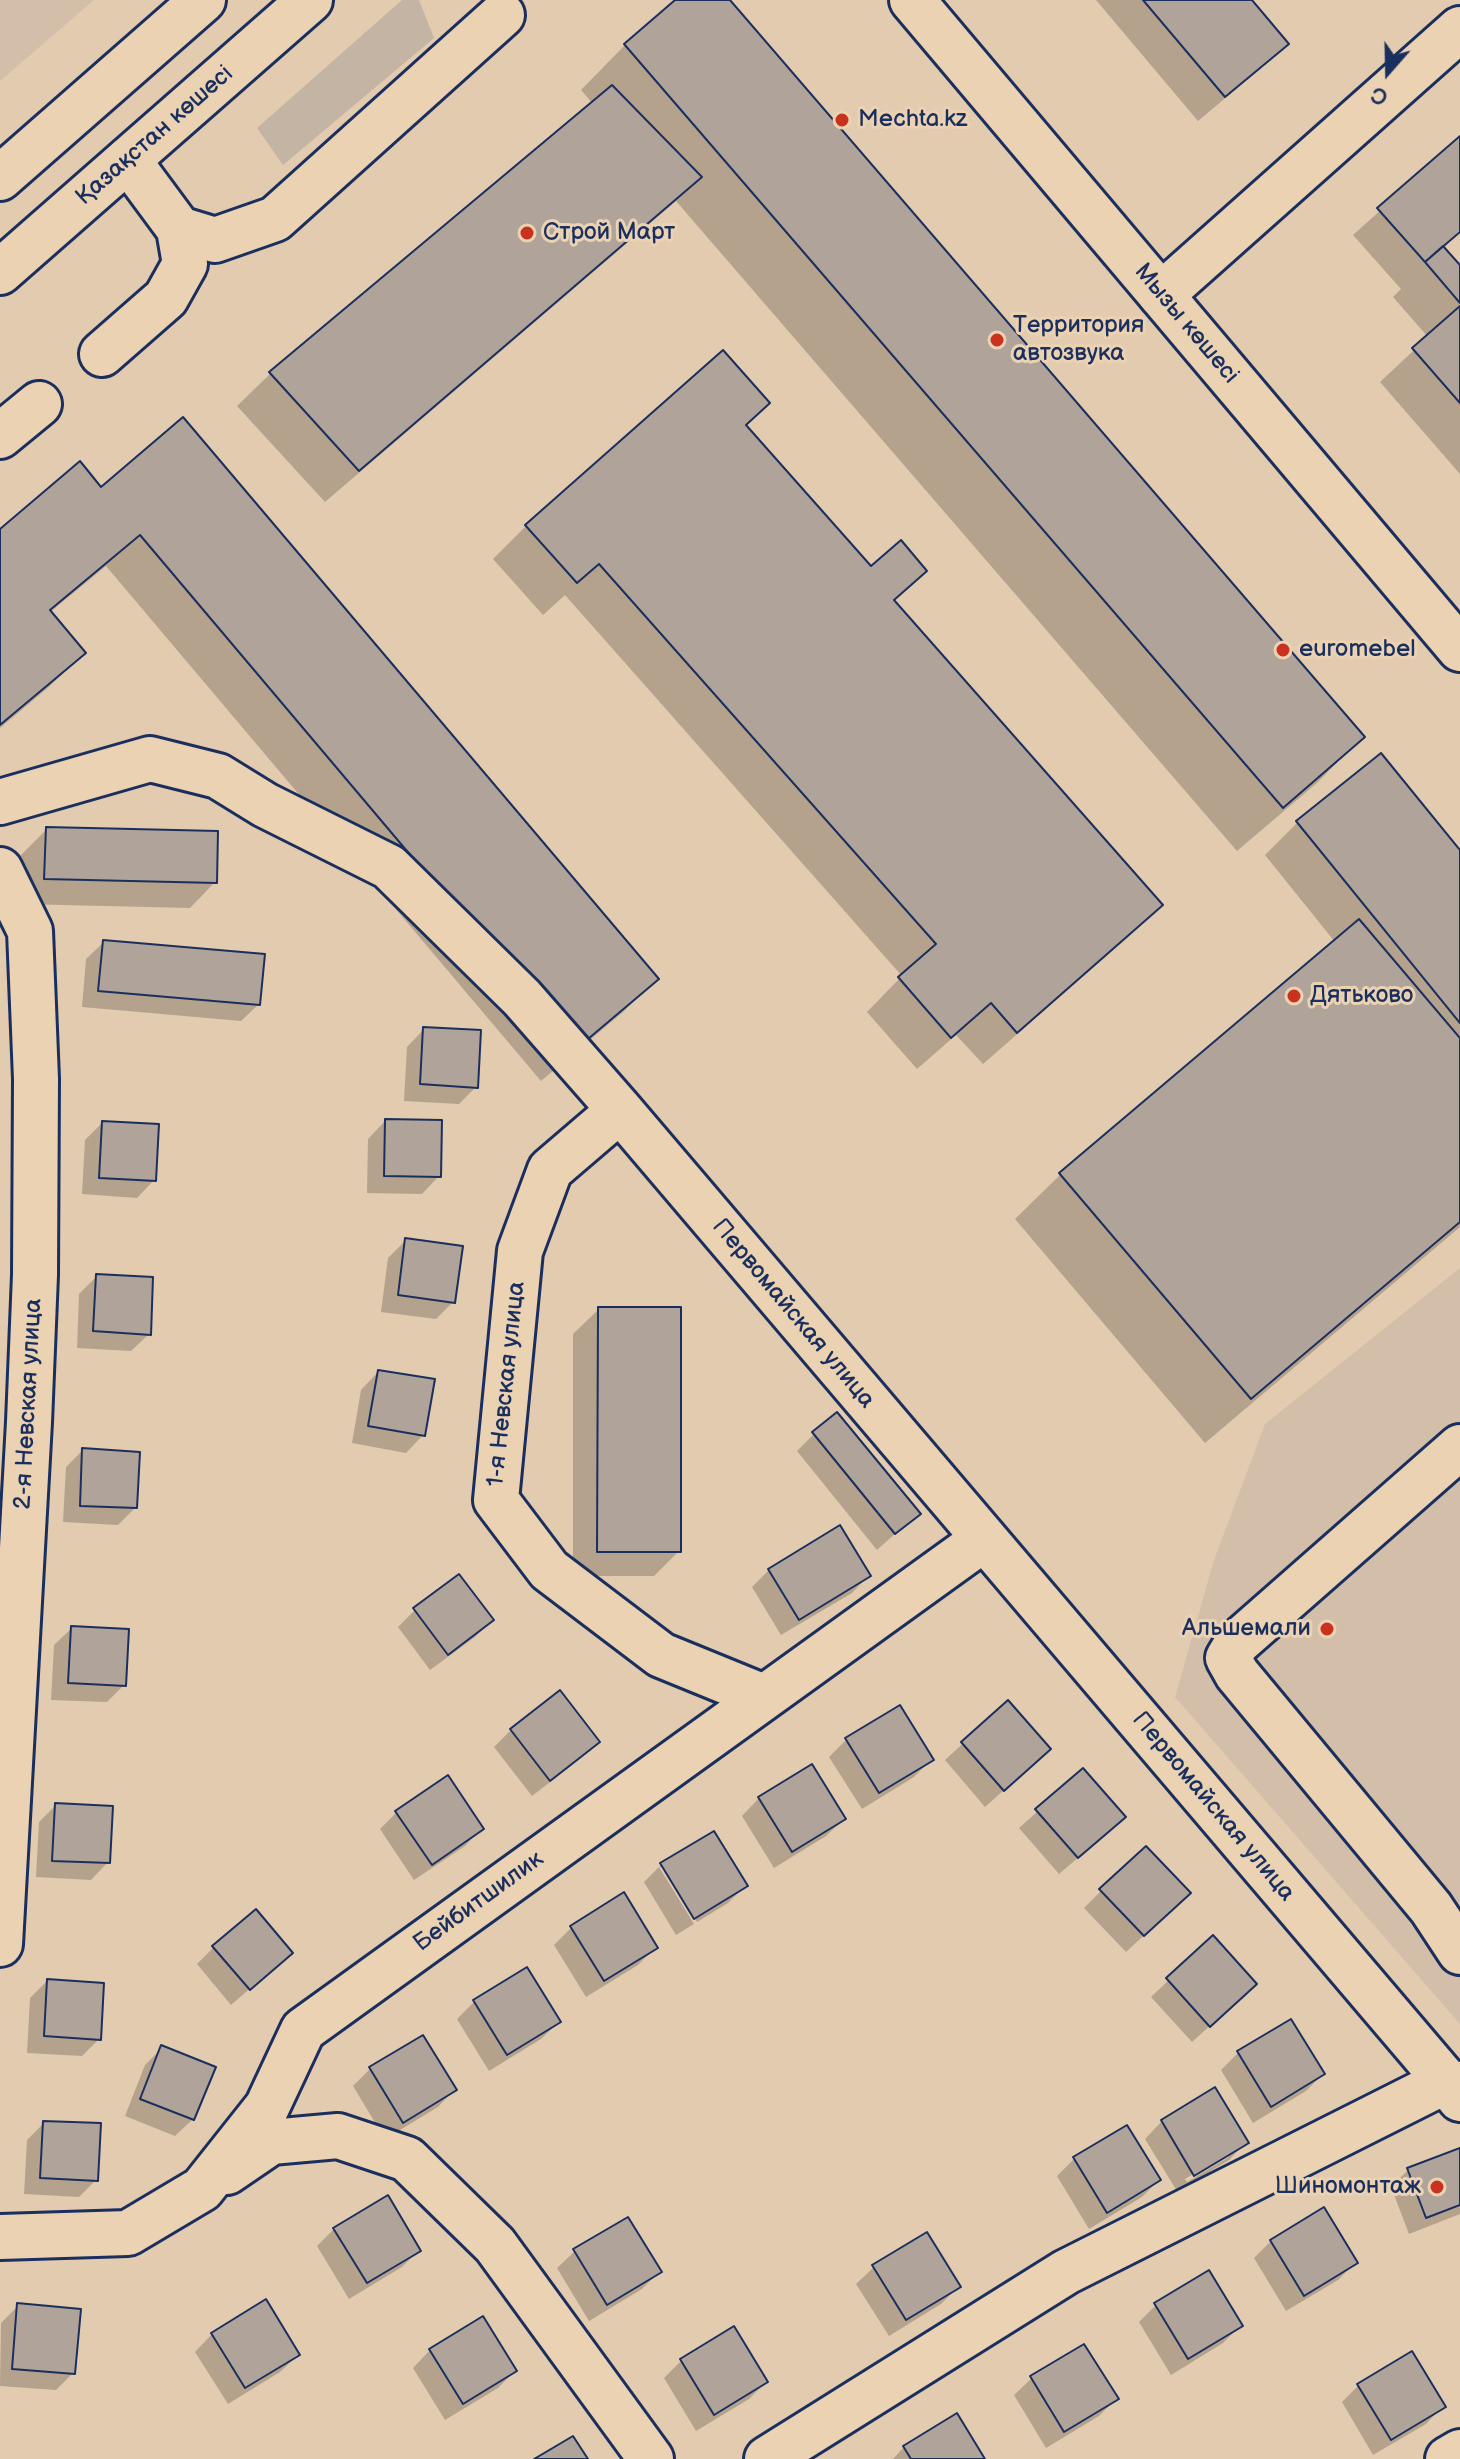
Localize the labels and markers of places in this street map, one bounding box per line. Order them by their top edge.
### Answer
place label: Mechta.kz [858,106,967,134]
marker: Mechta.kz [833,111,851,129]
place label: Строй Март [543,219,675,247]
marker: Строй Март [518,224,536,242]
place label: Территория автозвука [1013,312,1144,368]
marker: Территория автозвука [988,331,1006,349]
place label: euromebel [1299,636,1416,664]
marker: euromebel [1274,641,1292,659]
place label: Дятьково [1310,982,1413,1010]
marker: Дятьково [1285,987,1303,1005]
place label: Альшемали [1182,1615,1311,1643]
marker: Альшемали [1318,1620,1336,1638]
place label: Шиномонтаж [1275,2173,1421,2201]
marker: Шиномонтаж [1428,2178,1446,2196]

